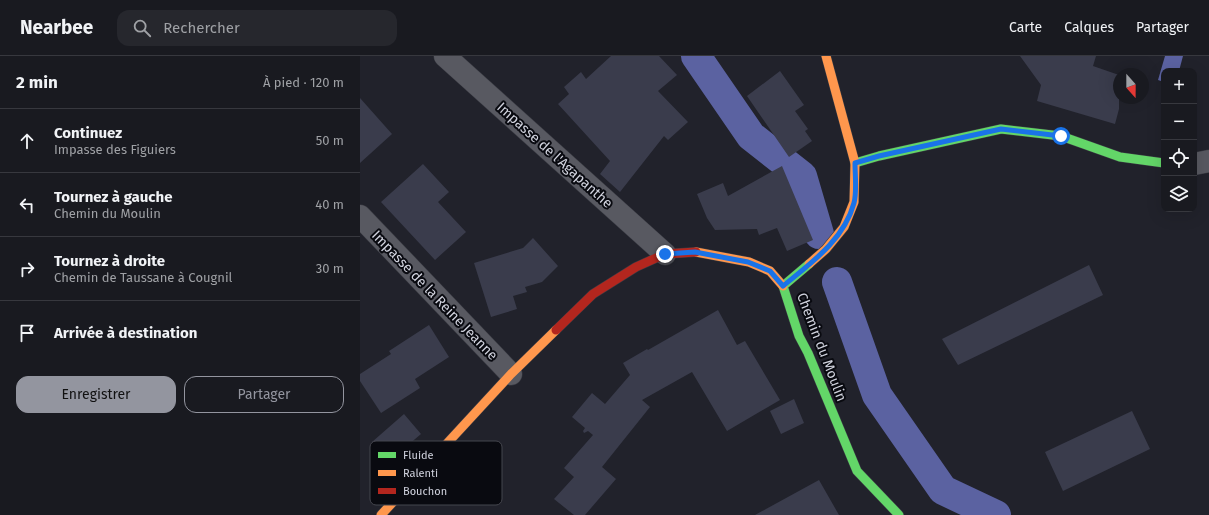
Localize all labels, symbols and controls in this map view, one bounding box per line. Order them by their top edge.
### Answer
search box [117,10,397,46]
text: Nearbee [20,16,93,39]
icon: search [131,17,153,39]
text: Rechercher [163,19,240,37]
text: Carte [1009,19,1042,36]
text: Calques [1064,19,1114,36]
text: Partager [1136,19,1189,36]
north arrow [1113,68,1149,104]
map controls [1161,68,1197,212]
button: + [1161,68,1197,104]
text: 2 min [16,72,58,93]
text: À pied · 120 m [263,75,344,90]
street label: Impasse de l'Agapanthe [493,99,616,212]
button: − [1161,104,1197,140]
text: Continuez [54,124,122,142]
route start [1052,127,1070,145]
icon: ahead [16,130,38,152]
text: 50 m [316,133,344,148]
button: locate [1161,140,1197,176]
text: Impasse des Figuiers [54,142,176,157]
button: layers [1161,176,1197,212]
text: Tournez à gauche [54,188,173,206]
icon: left [16,194,38,216]
text: 40 m [315,197,344,212]
text: Chemin du Moulin [54,206,161,221]
street label: Impasse de la Reine Jeanne [368,227,501,364]
route end [656,245,674,263]
text: Tournez à droite [54,252,165,270]
icon: right [16,258,38,280]
text: 30 m [316,261,344,276]
text: Chemin de Taussane à Cougnil [54,270,232,285]
street label: Chemin du Moulin [793,290,850,404]
icon: arrive [16,322,38,344]
text: Arrivée à destination [54,324,197,342]
button: Enregistrer [16,376,176,413]
button: Partager [184,376,344,413]
legend [370,441,502,505]
text: Fluide [403,449,434,462]
text: Ralenti [403,467,438,480]
text: Bouchon [403,485,447,498]

